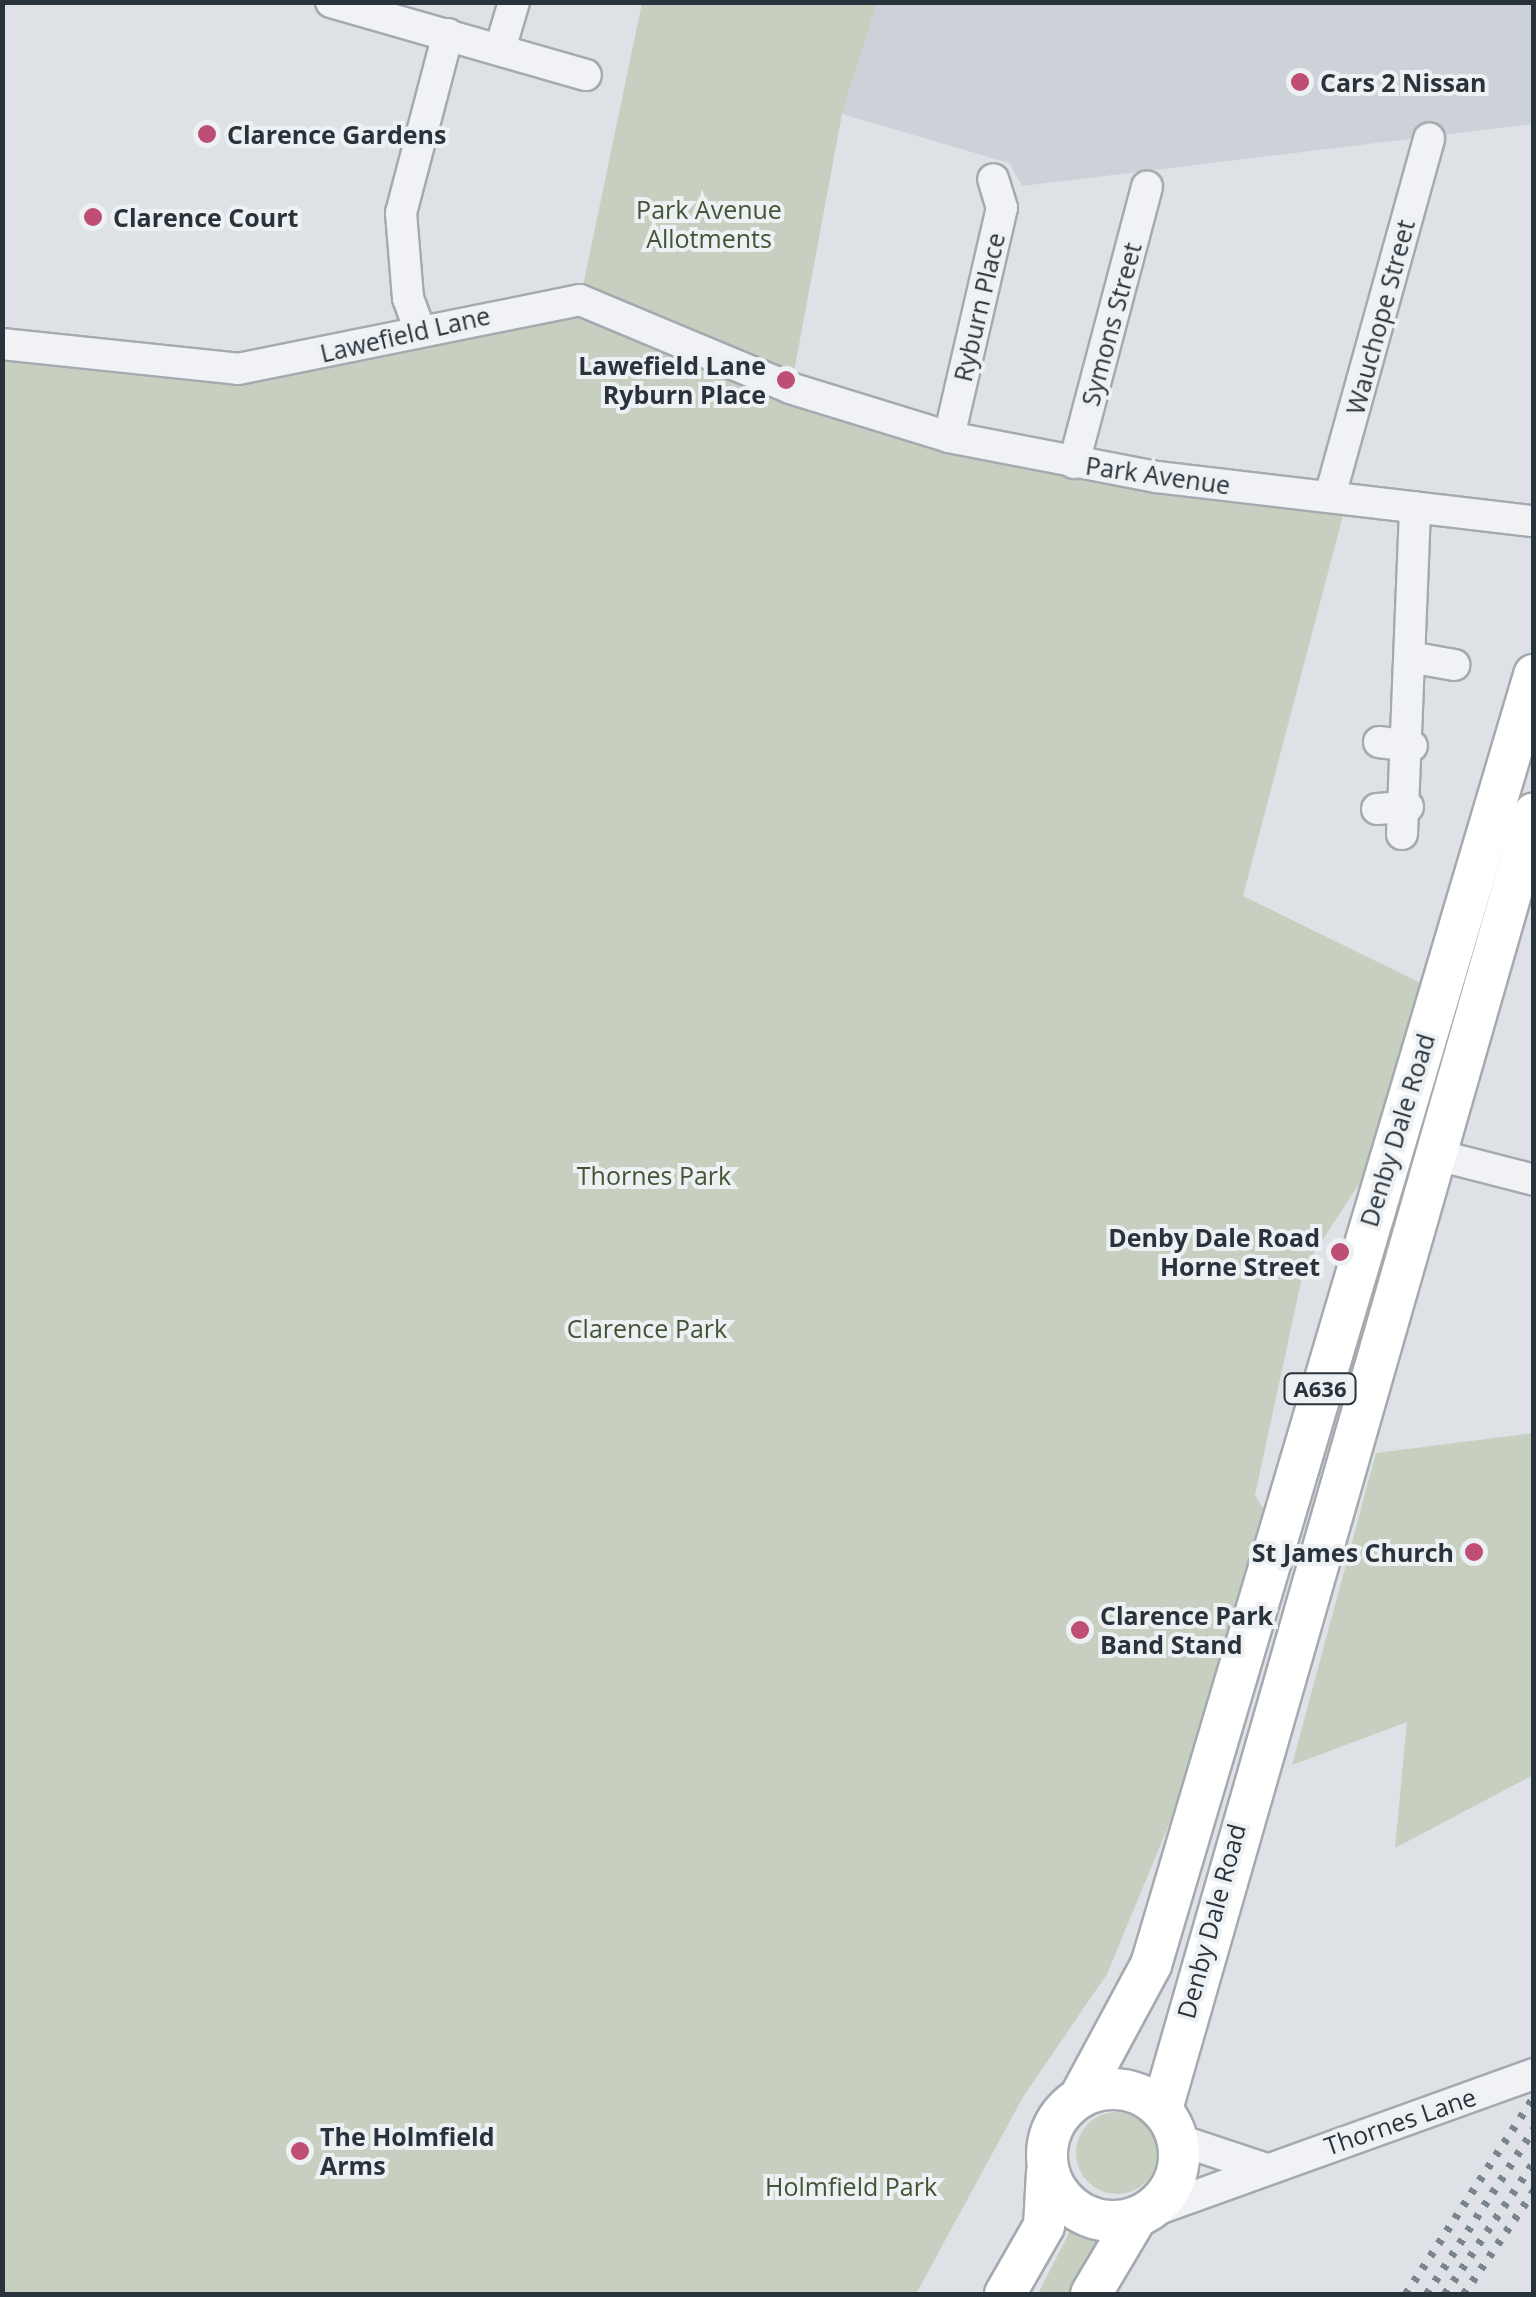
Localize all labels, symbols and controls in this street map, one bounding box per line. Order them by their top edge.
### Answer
place label: Cars 2 Nissan [1320,67,1486,97]
marker: Cars 2 Nissan [1289,71,1311,93]
place label: Clarence Gardens [227,119,446,149]
marker: Clarence Gardens [196,123,218,145]
park label: Park Avenue Allotments [636,195,782,254]
place label: Clarence Court [113,202,298,232]
marker: Clarence Court [82,206,104,228]
street label: Wauchope Street [1340,216,1420,418]
street label: Ryburn Place [947,230,1011,384]
street label: Symons Street [1075,239,1147,409]
street label: Lawefield Lane [317,300,493,368]
place label: Lawefield Lane Ryburn Place [578,351,766,410]
marker: Lawefield Lane Ryburn Place [775,369,797,391]
street label: Park Avenue [1084,450,1232,500]
street label: Denby Dale Road [1353,1030,1441,1230]
park label: Thornes Park [577,1160,731,1190]
place label: Denby Dale Road Horne Street [1108,1223,1320,1282]
marker: Denby Dale Road Horne Street [1329,1241,1351,1263]
park label: Clarence Park [567,1313,727,1343]
road number: A636 [1282,1372,1358,1406]
place label: St James Church [1252,1537,1454,1567]
marker: St James Church [1463,1541,1485,1563]
place label: Clarence Park Band Stand [1100,1601,1273,1660]
marker: Clarence Park Band Stand [1069,1619,1091,1641]
street label: Denby Dale Road [1171,1820,1251,2022]
street label: Thornes Lane [1320,2081,1480,2161]
place label: The Holmfield Arms [320,2122,494,2181]
marker: The Holmfield Arms [289,2140,311,2162]
park label: Holmfield Park [765,2171,937,2201]

